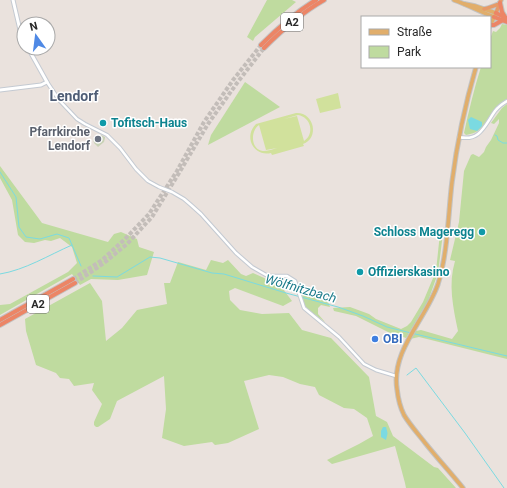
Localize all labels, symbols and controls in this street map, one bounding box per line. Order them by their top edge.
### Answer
road number: A2 [281,13,303,31]
north arrow [16,16,56,56]
legend [361,16,491,68]
text: N [28,19,39,34]
text: Straße [397,25,432,39]
text: Park [397,45,422,59]
district label: Lendorf [49,88,100,104]
place label: Tofitsch-Haus [111,116,187,130]
marker: Tofitsch-Haus [98,118,108,128]
place label: Pfarrkirche Lendorf [29,125,91,153]
marker: Pfarrkirche Lendorf [93,134,103,144]
place label: Schloss Mageregg [374,225,474,239]
marker: Schloss Mageregg [477,227,487,237]
place label: Offizierskasino [368,265,450,279]
marker: Offizierskasino [355,267,365,277]
water label: Wölfnitzbach [263,271,338,306]
road number: A2 [27,295,49,313]
place label: OBI [383,332,402,346]
marker: OBI [370,334,380,344]

